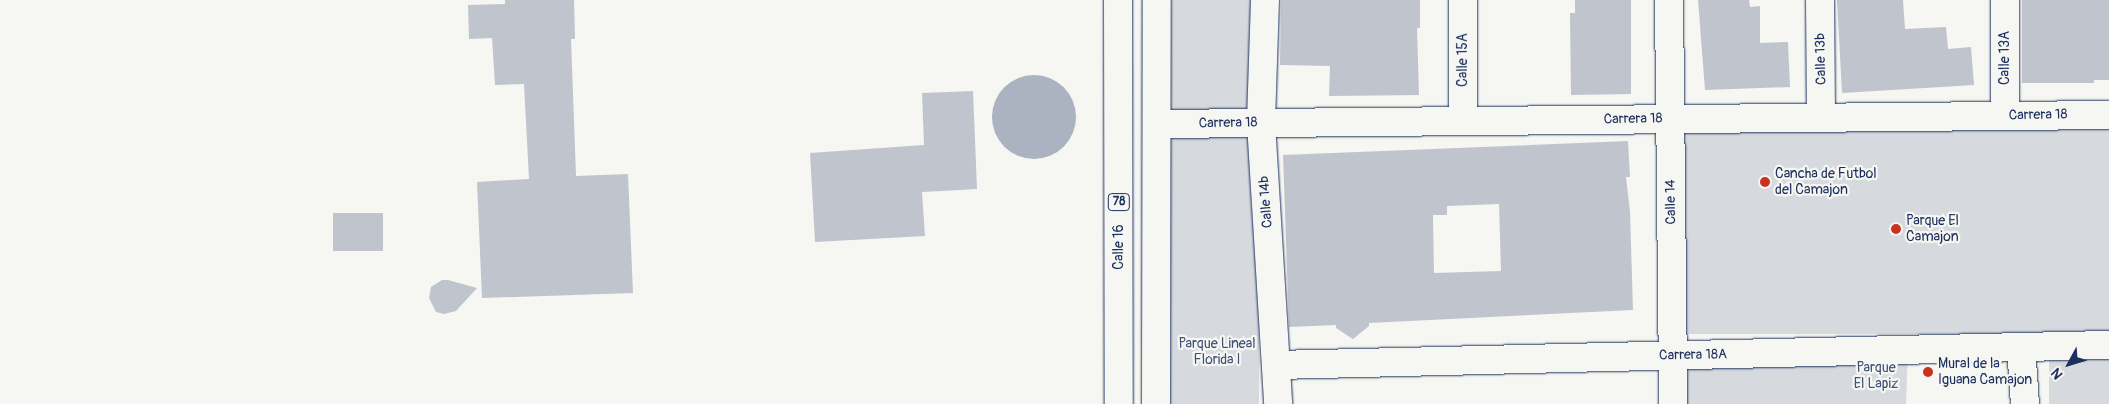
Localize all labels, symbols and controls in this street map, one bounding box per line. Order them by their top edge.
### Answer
street label: Calle 13A [1997,31,2013,85]
street label: Calle 15A [1455,33,1471,87]
street label: Calle 13b [1812,33,1830,85]
street label: Carrera 18 [2008,106,2068,124]
street label: Carrera 18 [1603,110,1663,128]
street label: Carrera 18 [1198,114,1258,132]
place label: Cancha de Futbol del Camajon [1775,166,1877,198]
street label: Calle 14b [1256,175,1276,229]
marker: Cancha de Futbol del Camajon [1759,176,1771,188]
street label: Calle 14 [1662,179,1680,225]
road number: 78 [1108,192,1130,212]
place label: Parque El Camajon [1906,213,1959,246]
marker: Parque El Camajon [1890,223,1902,235]
street label: Calle 16 [1111,224,1127,270]
park label: Parque Lineal Florida I [1178,336,1256,368]
north arrow [2044,339,2094,389]
street label: Carrera 18A [1659,346,1727,364]
place label: Mural de la Iguana Camajon [1938,356,2032,388]
park label: Parque El Lapiz [1854,360,1898,392]
text: N [2047,365,2067,383]
marker: Mural de la Iguana Camajon [1922,366,1934,378]

